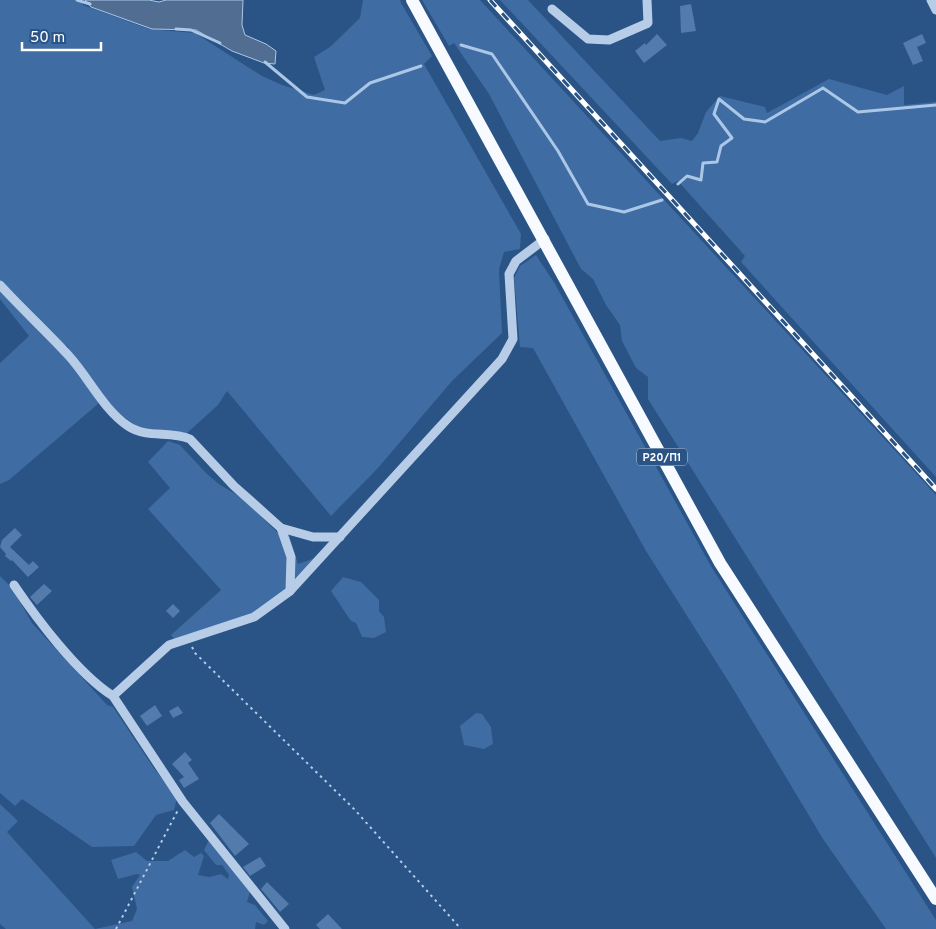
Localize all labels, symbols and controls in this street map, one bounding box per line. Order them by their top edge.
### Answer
scale bar [22,20,101,52]
text: 50 m [30,29,65,48]
road number: Р20/П1 [637,448,687,466]

